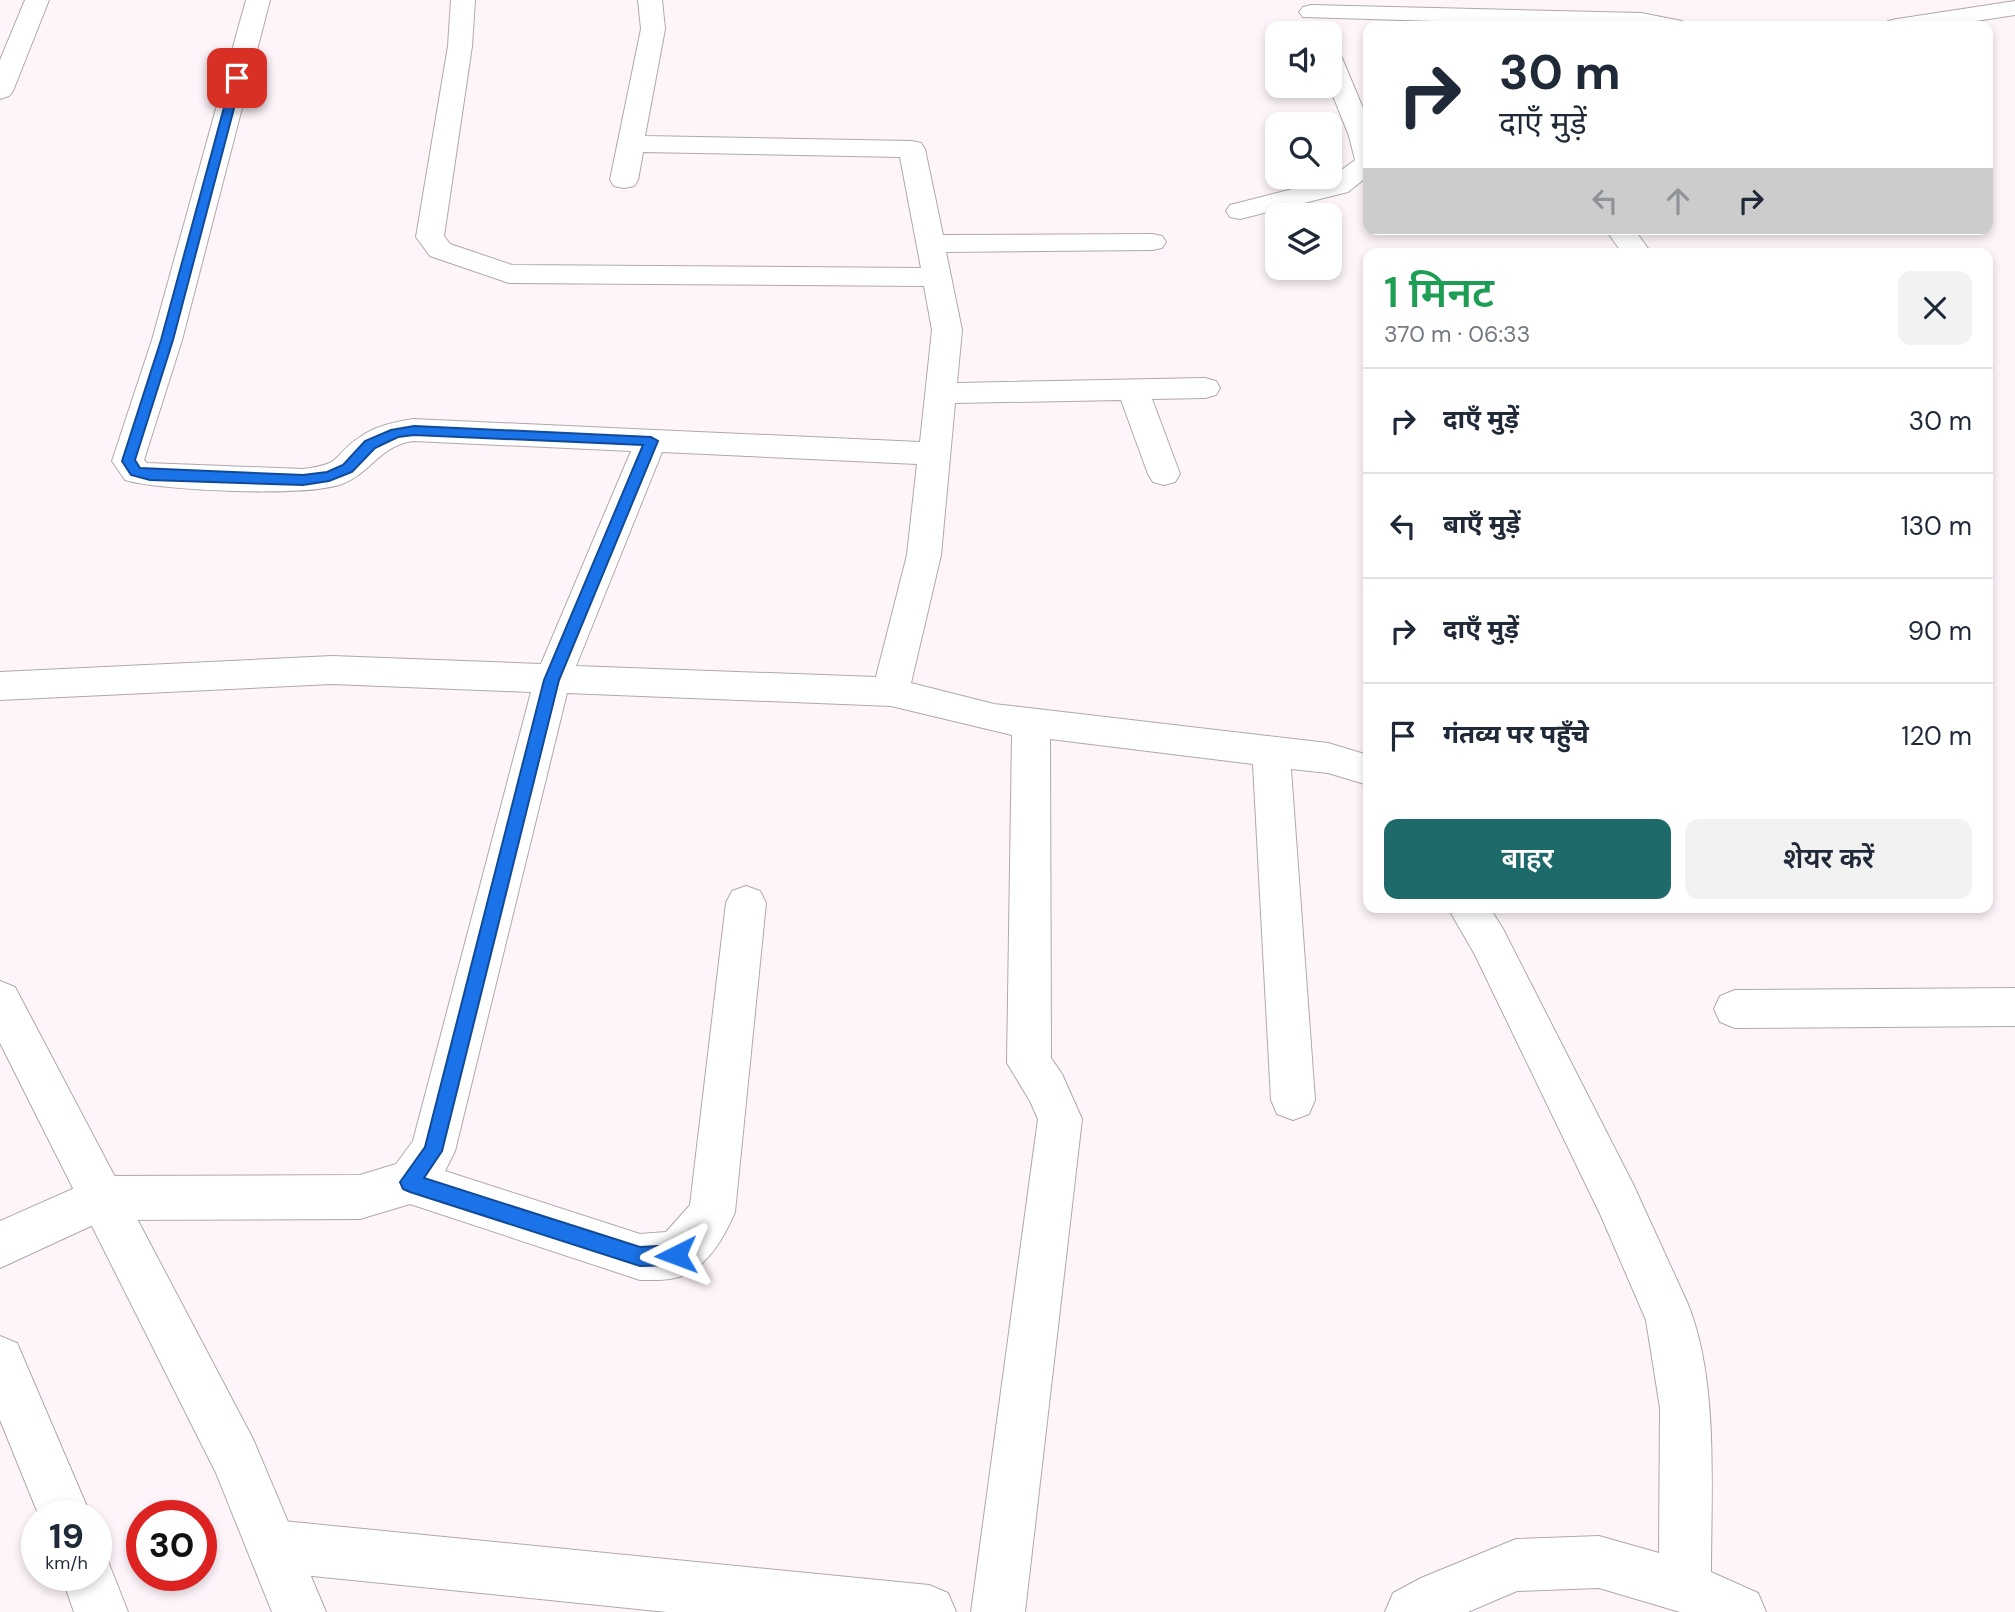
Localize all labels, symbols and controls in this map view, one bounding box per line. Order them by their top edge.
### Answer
map controls [1265,21,1342,280]
button: sound [1265,21,1342,98]
text: 30 m [1499,40,1621,104]
pin [207,48,267,108]
icon: right [1384,49,1475,140]
icon: arrive [218,59,256,97]
text: दाएँ मुड़ें [1499,102,1587,144]
button: search [1265,112,1342,189]
icon: left [1586,182,1624,220]
icon: ahead [1659,182,1697,220]
icon: right [1732,182,1770,220]
button: layers [1265,203,1342,280]
text: 1 मिनट [1384,265,1494,320]
button: close [1898,271,1972,345]
text: 370 m · 06:33 [1384,319,1530,349]
icon: right [1384,402,1422,440]
text: दाएँ मुड़ें [1443,402,1519,436]
text: 30 m [1909,404,1972,438]
icon: left [1384,507,1422,545]
text: बाएँ मुड़ें [1443,507,1520,541]
text: 130 m [1901,509,1972,543]
icon: right [1384,612,1422,650]
text: दाएँ मुड़ें [1443,612,1519,646]
text: 90 m [1908,614,1972,648]
icon: arrive [1384,717,1422,755]
text: गंतव्य पर पहुँचे [1443,717,1589,751]
text: 120 m [1901,719,1972,753]
button: बाहर [1384,819,1671,899]
button: शेयर करें [1685,819,1972,899]
position arrow [639,1218,713,1292]
speed limit sign: 30 [126,1500,217,1591]
text: 19 [49,1513,84,1559]
text: km/h [45,1551,88,1575]

